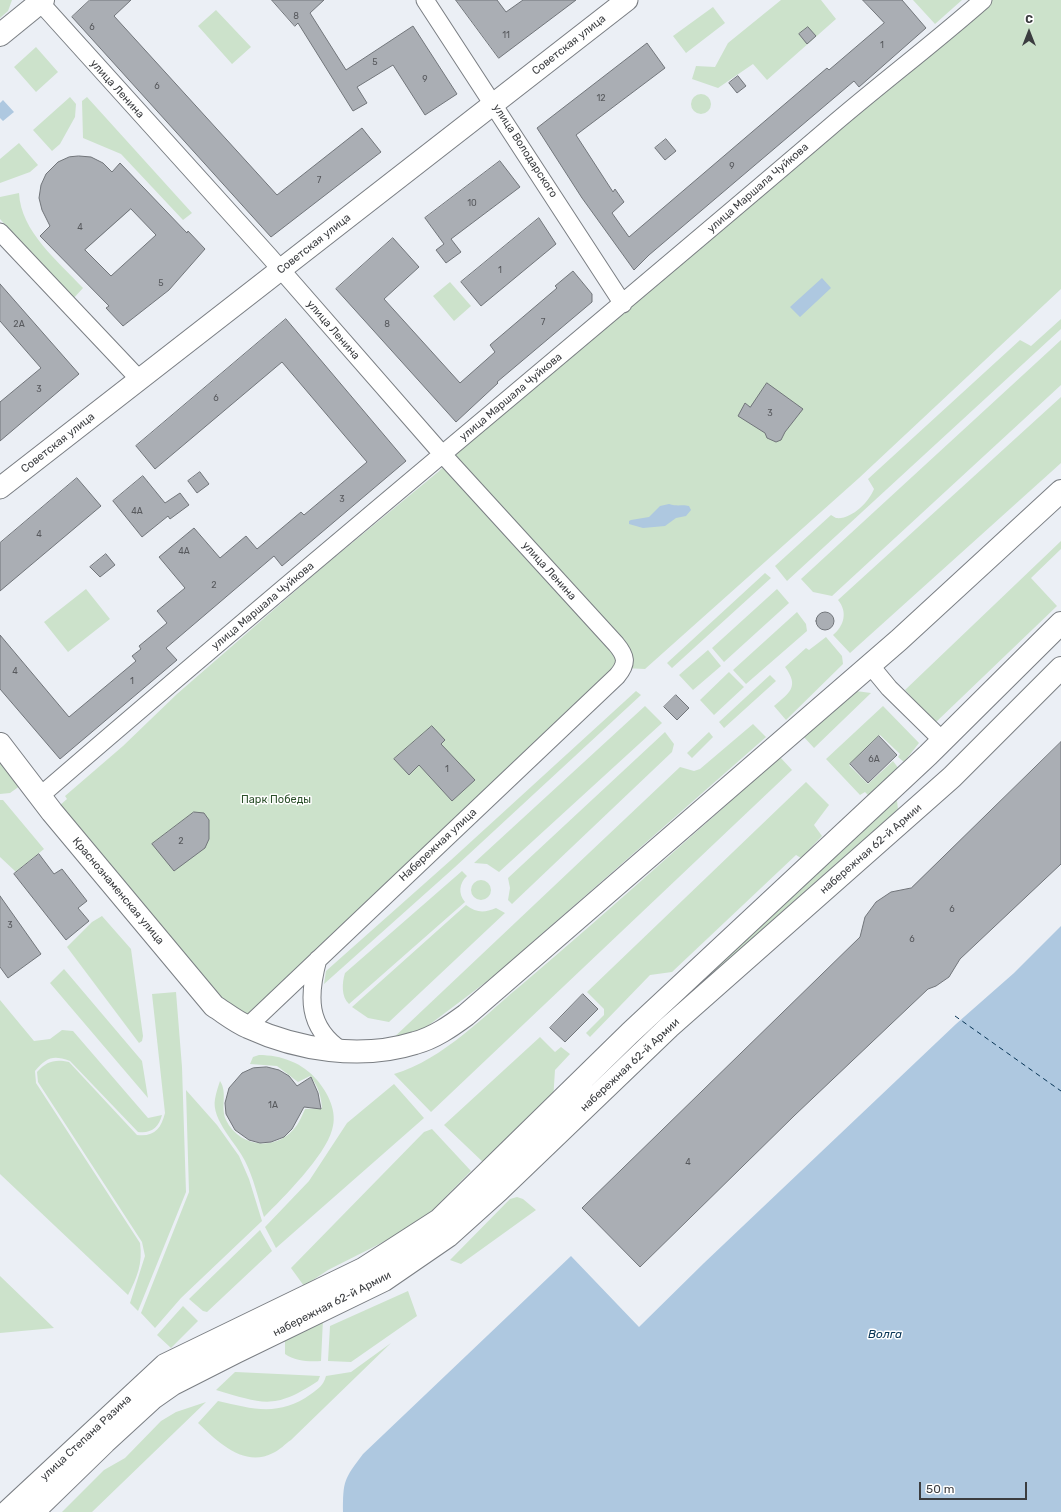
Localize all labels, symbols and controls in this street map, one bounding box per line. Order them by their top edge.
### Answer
house number: 8 [293,11,299,21]
street label: Советская улица [529,12,609,78]
north arrow [1009,12,1049,52]
text: С [1025,13,1033,26]
house number: 6 [89,22,95,32]
house number: 11 [502,30,510,40]
house number: 1 [880,40,884,50]
street label: улица Ленина [87,57,147,121]
house number: 5 [372,57,378,67]
house number: 9 [422,74,428,84]
house number: 6 [154,81,160,91]
house number: 12 [596,93,606,103]
street label: улица Володарского [490,102,560,200]
street label: улица Маршала Чуйкова [705,140,811,236]
house number: 9 [729,161,735,171]
house number: 7 [317,175,321,185]
house number: 10 [467,198,477,208]
street label: Советская улица [274,211,354,277]
house number: 4 [77,222,83,232]
house number: 1 [498,265,502,275]
house number: 5 [158,278,164,288]
street label: улица Ленина [304,298,362,362]
house number: 7 [541,317,545,327]
house number: 2А [13,319,25,329]
house number: 8 [384,319,390,329]
street label: улица Маршала Чуйкова [457,350,565,444]
house number: 3 [36,384,42,394]
house number: 6 [213,393,219,403]
house number: 3 [767,408,773,418]
street label: Советская улица [18,410,98,476]
house number: 3 [339,494,345,504]
house number: 4А [131,506,143,516]
house number: 4 [36,529,42,539]
street label: улица Ленина [519,539,579,603]
house number: 4А [178,546,190,556]
street label: улица Маршала Чуйкова [209,559,317,653]
house number: 2 [211,580,217,590]
house number: 4 [12,666,18,676]
house number: 1 [130,676,134,686]
house number: 6А [868,754,880,764]
house number: 1 [445,764,449,774]
park label: Парк Победы [241,793,311,807]
street label: набережная 62-й Армии [817,801,925,897]
street label: Набережная улица [397,806,479,884]
street label: Краснознаменская улица [69,835,167,947]
house number: 2 [178,836,184,846]
house number: 6 [949,904,955,914]
house number: 3 [7,920,13,930]
house number: 6 [909,934,915,944]
street label: набережная 62-й Армии [578,1016,682,1114]
house number: 1А [268,1100,278,1110]
house number: 4 [685,1157,691,1167]
street label: набережная 62-й Армии [271,1268,393,1340]
water label: Волга [868,1328,902,1342]
street label: улица Степана Разина [38,1392,134,1484]
scale bar [921,1474,1029,1500]
text: 50 m [926,1482,954,1496]

